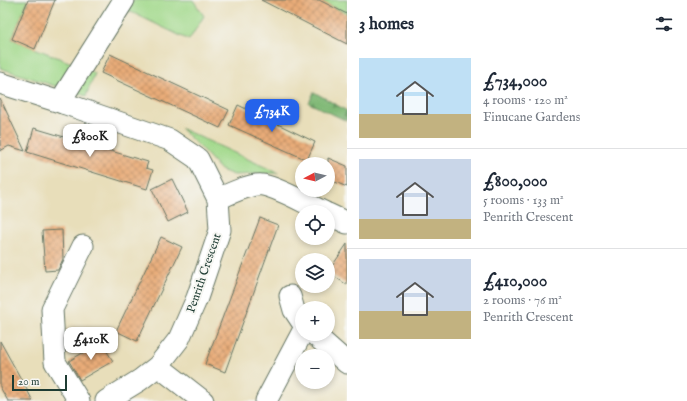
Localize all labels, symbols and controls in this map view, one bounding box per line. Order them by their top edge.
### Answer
icon: filters [653,13,675,35]
text: 3 homes [359,14,414,35]
text: £734,000 [483,71,547,92]
icon: home [391,74,439,122]
text: 4 rooms · 120 m² [483,92,568,109]
pin: £734K [244,99,300,133]
text: £734K [254,103,290,120]
text: Finucane Gardens [483,109,580,126]
pin: £800K [62,124,118,158]
text: £800K [72,128,108,145]
north arrow [295,157,335,197]
map controls [295,157,335,389]
text: £800,000 [483,171,548,192]
icon: home [391,175,439,223]
text: 5 rooms · 133 m² [483,192,564,209]
button: locate [295,205,335,245]
text: Penrith Crescent [483,209,573,226]
street label: Penrith Crescent [183,231,225,315]
button: layers [295,253,335,293]
text: £410,000 [483,271,547,292]
icon: home [391,275,439,323]
text: 2 rooms · 76 m² [483,292,562,309]
button: + [295,301,335,341]
text: Penrith Crescent [483,309,573,326]
pin: £410K [63,327,119,361]
text: £410K [73,331,109,348]
button: − [295,349,335,389]
scale bar [12,373,67,392]
text: 20 m [18,375,39,389]

